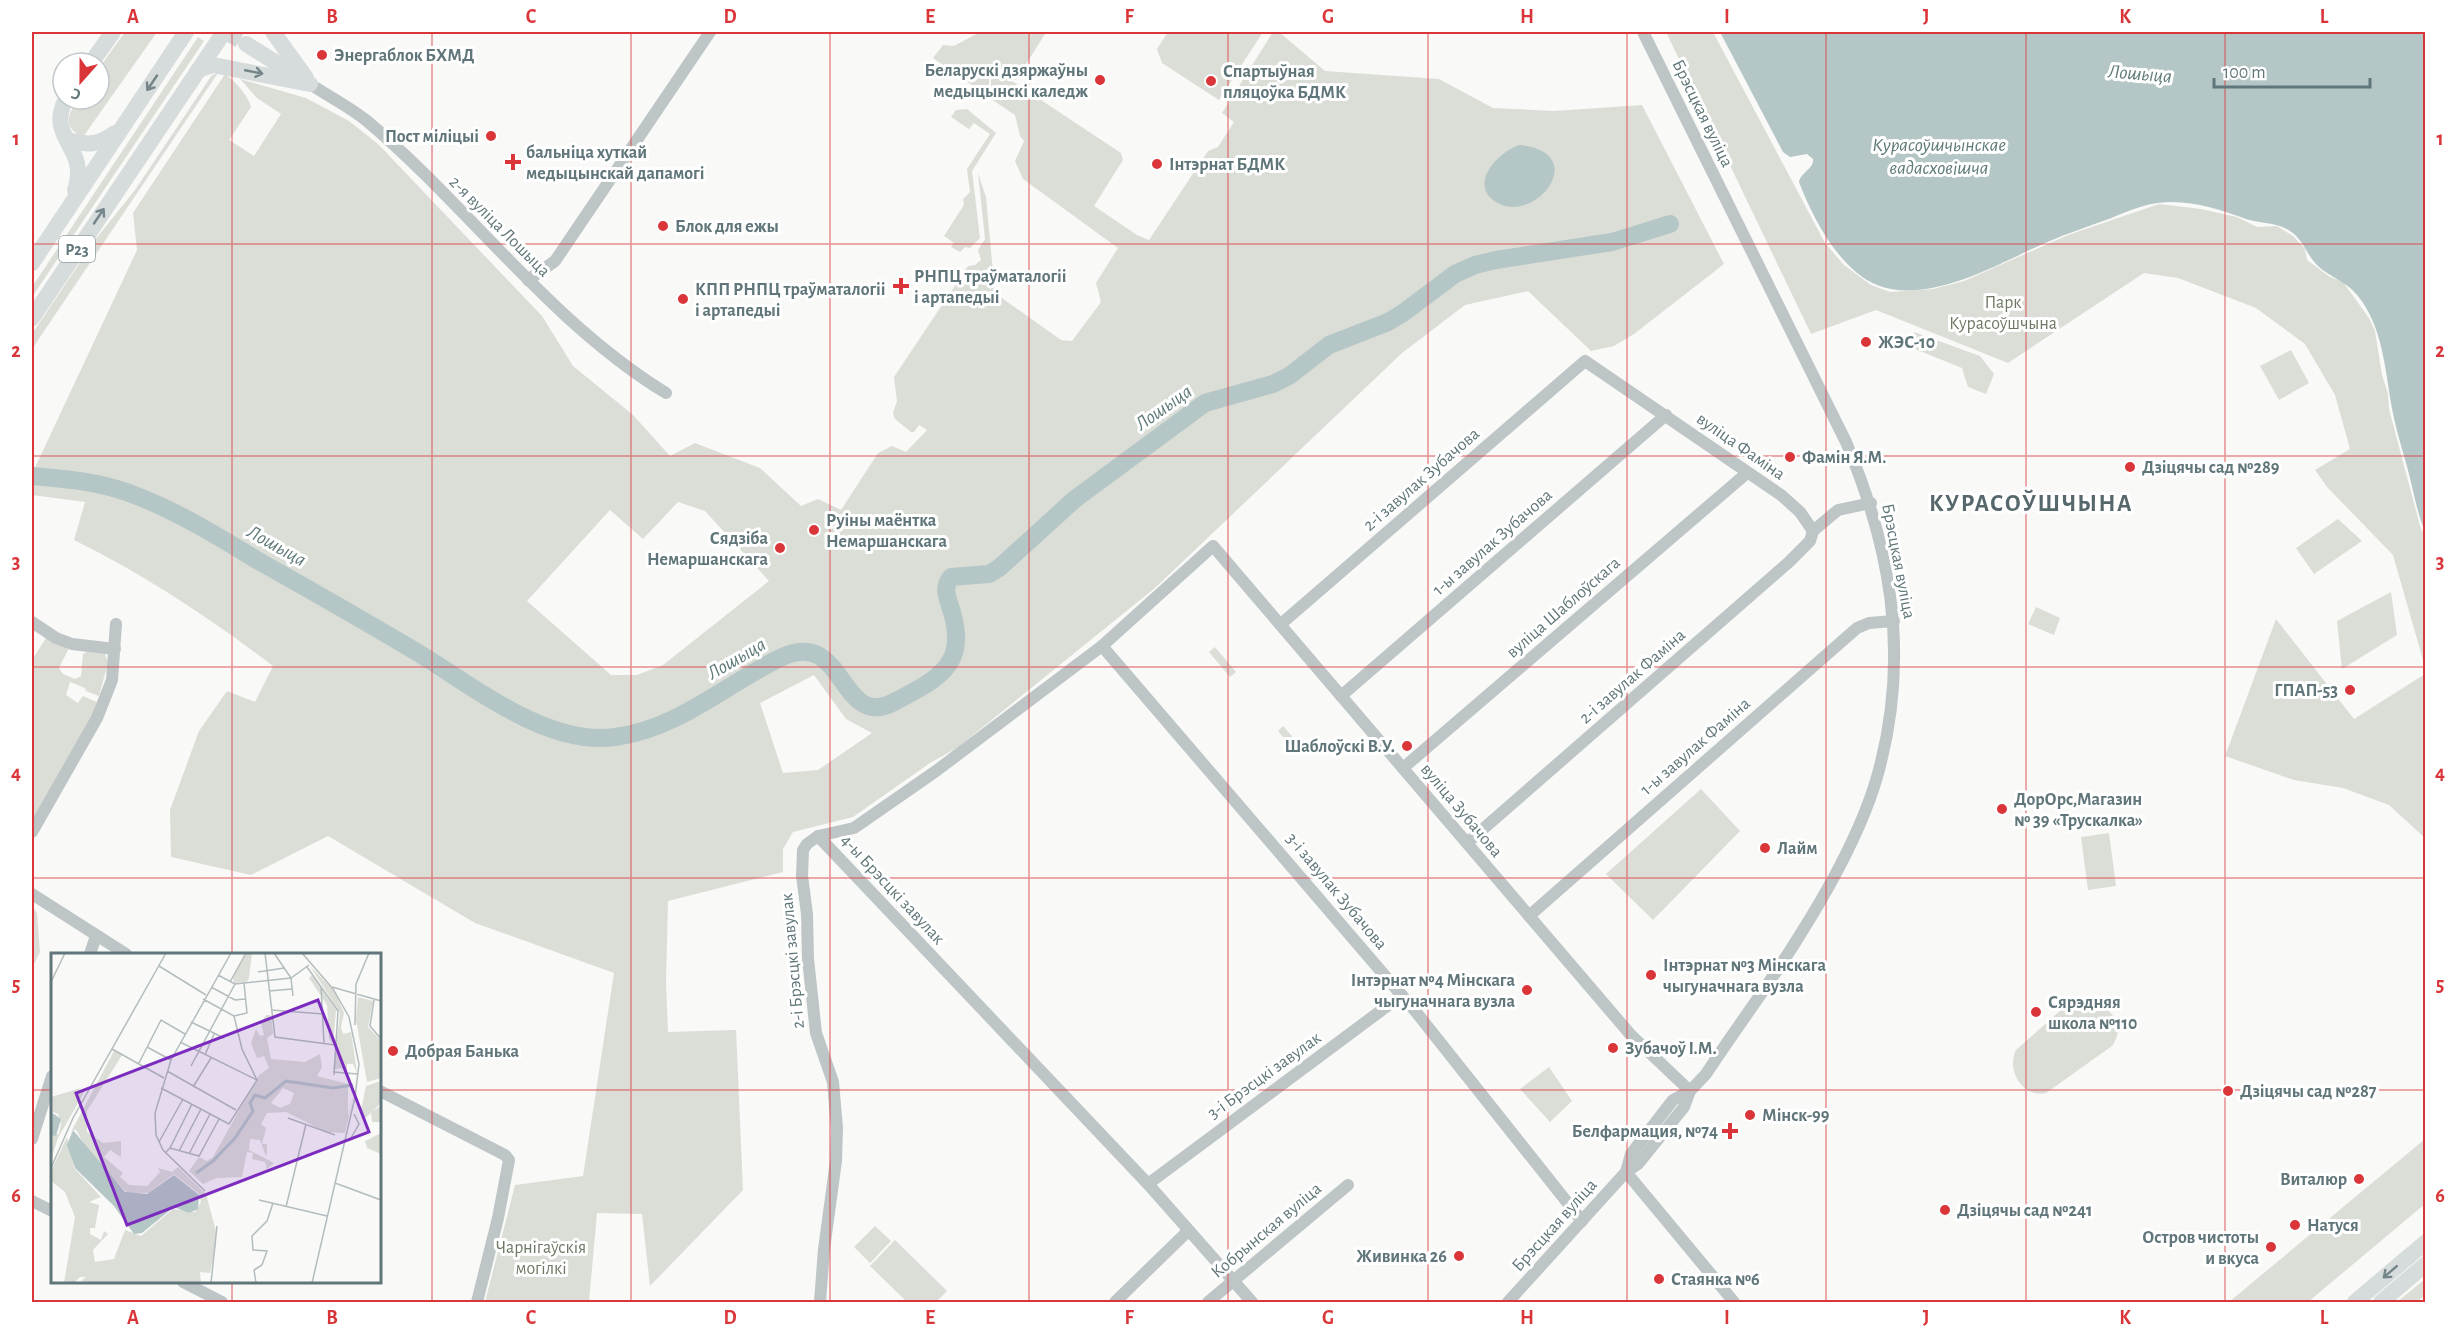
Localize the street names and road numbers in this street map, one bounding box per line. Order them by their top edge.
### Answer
street label: Брэсцкая вуліца [1668,57,1736,170]
street label: 2-я вуліца Лошыца [445,173,553,281]
road number: Р23 [59,236,95,262]
street label: вуліца Фаміна [1693,410,1788,484]
street label: 2-і завулак Зубачова [1360,424,1483,535]
street label: 1-ы завулак Зубачова [1429,485,1556,599]
street label: Брэсцкая вуліца [1878,502,1918,620]
street label: вуліца Шаблоўскага [1503,553,1624,662]
street label: 2-і завулак Фаміна [1576,626,1689,727]
street label: 1-ы завулак Фаміна [1637,694,1754,799]
street label: вуліца Зубачова [1417,760,1506,861]
street label: 3-і завулак Зубачова [1282,829,1391,953]
street label: 4-ы Брэсцкі завулак [837,831,948,949]
street label: 2-і Брэсцкі завулак [778,892,808,1029]
street label: 3-і Брэсцкі завулак [1205,1028,1325,1123]
street label: Брэсцкая вуліца [1509,1176,1601,1275]
street label: Кобрынская вуліца [1207,1179,1325,1282]

